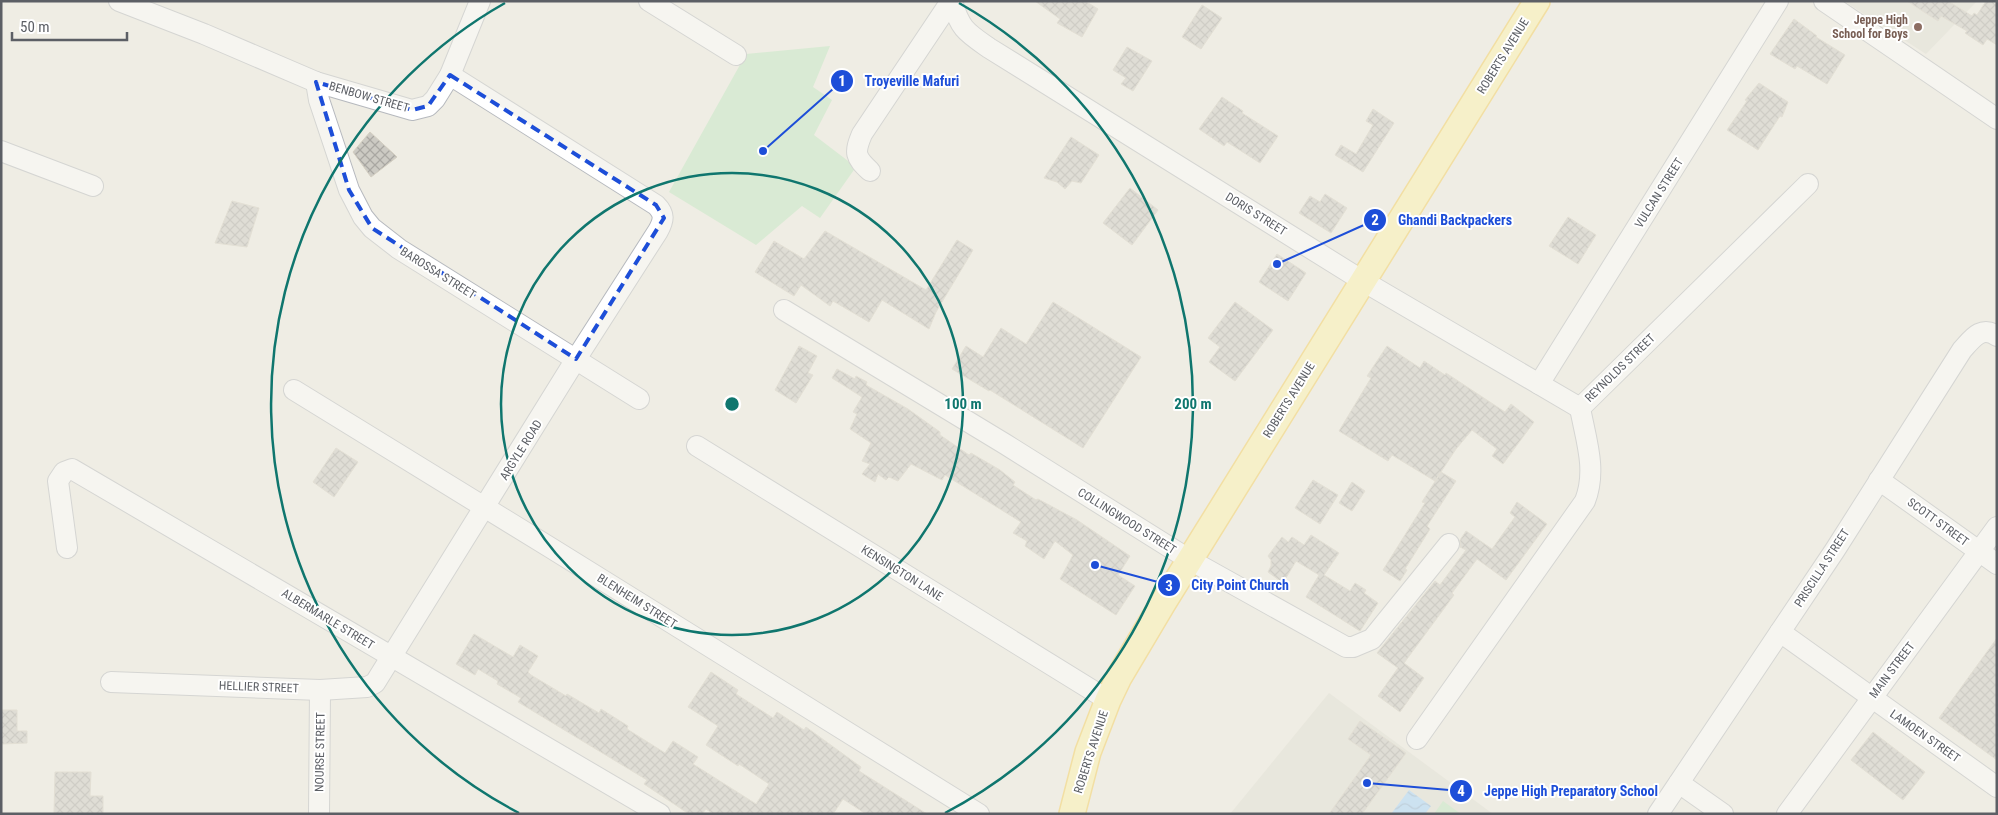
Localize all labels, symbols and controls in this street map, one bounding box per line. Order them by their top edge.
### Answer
scale bar [12,10,128,42]
place label: Jeppe High School for Boys [1832,13,1909,41]
street label: ROBERTS AVENUE [1474,16,1532,96]
text: 50 m [20,18,50,36]
marker: Jeppe High School for Boys [1912,21,1924,33]
callout: Troyeville Mafuri [829,66,969,95]
text: 1 [838,72,846,90]
text: Troyeville Mafuri [865,73,959,89]
street label: BENBOW STREET [327,79,411,115]
street label: VULCAN STREET [1632,155,1686,231]
street label: DORIS STREET [1223,190,1289,238]
callout: Ghandi Backpackers [1363,205,1522,234]
text: 2 [1371,211,1379,229]
text: Ghandi Backpackers [1398,212,1512,228]
street label: BAROSSA STREET [398,244,478,302]
street label: REYNOLDS STREET [1582,331,1658,405]
street label: ROBERTS AVENUE [1260,360,1318,440]
centre of rings [723,395,741,413]
text: 100 m [944,395,982,413]
text: 200 m [1174,395,1212,413]
street label: ARGYLE ROAD [497,417,545,483]
street label: COLLINGWOOD STREET [1075,485,1179,557]
street label: SCOTT STREET [1905,495,1971,549]
street label: PRISCILLA STREET [1792,526,1852,610]
street label: KENSINGTON LANE [859,542,945,604]
street label: BLENHEIM STREET [595,571,679,631]
callout: City Point Church [1156,571,1299,600]
text: 3 [1165,577,1173,595]
text: City Point Church [1191,577,1289,593]
street label: ALBERMARLE STREET [279,586,377,652]
street label: MAIN STREET [1866,639,1918,701]
street label: HELLIER STREET [219,679,299,695]
street label: LAMOEN STREET [1887,707,1963,765]
street label: ROBERTS AVENUE [1071,709,1111,795]
street label: NOURSE STREET [312,712,328,792]
callout: Jeppe High Preparatory School [1449,776,1668,805]
text: 4 [1457,782,1465,800]
text: Jeppe High Preparatory School [1484,783,1658,799]

